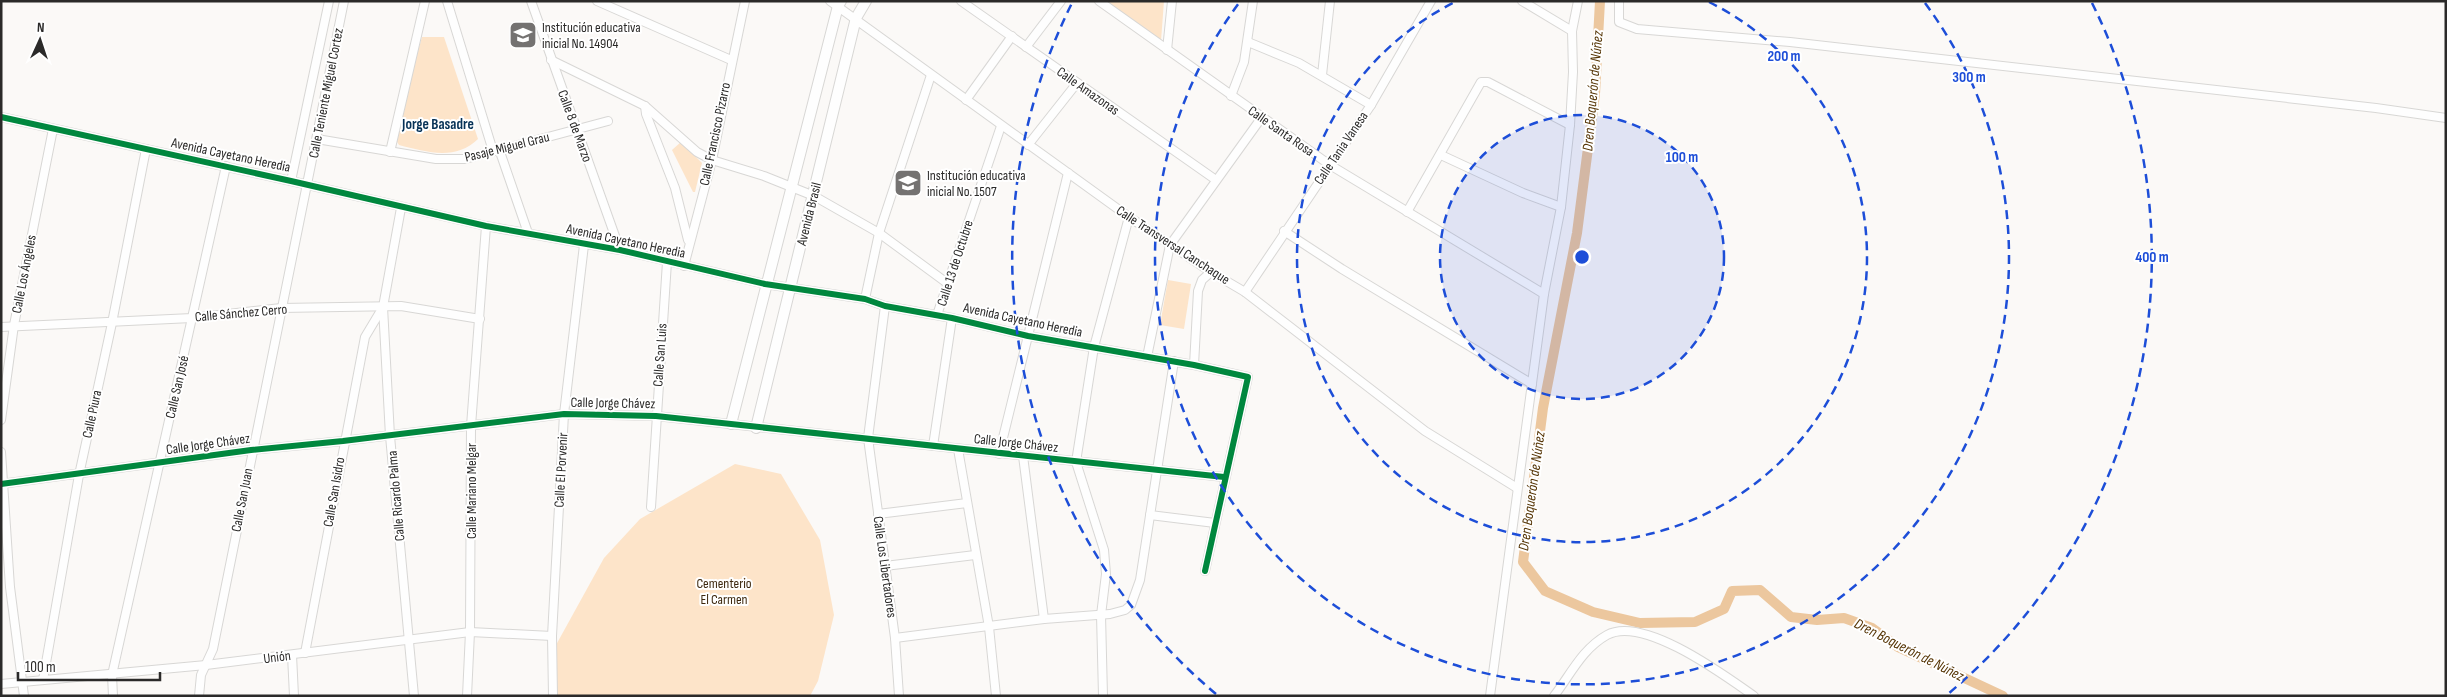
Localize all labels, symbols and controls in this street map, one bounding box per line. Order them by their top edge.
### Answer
north arrow [15,15,65,65]
text: N [36,19,45,36]
place label: Institución educativa inicial No. 14904 [542,19,641,52]
school or university icon: Institución educativa inicial No. 14904 [508,20,538,50]
street label: Calle Teniente Miguel Cortez [305,27,347,159]
water label: Dren Boquerón de Núñez [1578,29,1608,152]
text: 200 m [1767,47,1801,66]
street label: Calle Amazonas [1053,63,1123,119]
text: 300 m [1952,68,1986,87]
street label: Calle Francisco Pizarro [696,81,734,187]
street label: Calle 8 de Marzo [554,88,596,165]
street label: Calle Santa Rosa [1245,102,1317,160]
street label: Calle Tania Vanesa [1310,108,1372,188]
district label: Jorge Basadre [401,115,474,134]
street label: Pasaje Miguel Grau [463,128,551,166]
street label: Avenida Cayetano Heredia [169,134,292,176]
text: 100 m [1666,148,1698,167]
place label: Institución educativa inicial No. 1507 [927,167,1026,200]
school or university icon: Institución educativa inicial No. 1507 [893,168,923,198]
street label: Avenida Brasil [793,181,825,248]
street label: Calle Transversal Canchaque [1113,202,1233,288]
street label: Calle 13 de Octubre [933,218,977,308]
street label: Avenida Cayetano Heredia [564,220,687,262]
street label: Calle Los Ángeles [8,233,40,315]
centre of rings [1573,248,1591,266]
text: 400 m [2135,248,2169,267]
street label: Avenida Cayetano Heredia [961,299,1084,341]
street label: Calle Sánchez Cerro [194,300,288,326]
street label: Calle San Luis [649,323,671,387]
street label: Calle San José [162,354,192,420]
street label: Calle Piura [79,388,105,440]
street label: Calle Jorge Chávez [570,394,656,412]
water label: Dren Boquerón de Núñez [1514,429,1550,552]
street label: Calle Jorge Chávez [165,430,251,458]
street label: Calle Jorge Chávez [973,430,1059,456]
street label: Calle El Porvenir [551,432,571,508]
street label: Calle Mariano Melgar [463,443,480,539]
street label: Calle Ricardo Palma [384,450,408,542]
street label: Calle San Isidro [320,456,349,528]
street label: Calle San Juan [227,467,257,533]
street label: Calle Los Libertadores [869,515,901,619]
park label: Cementerio El Carmen [696,575,752,608]
water label: Dren Boquerón de Núñez [1851,614,1968,686]
street label: Unión [262,647,292,667]
scale bar [18,650,160,682]
text: 100 m [25,658,56,677]

